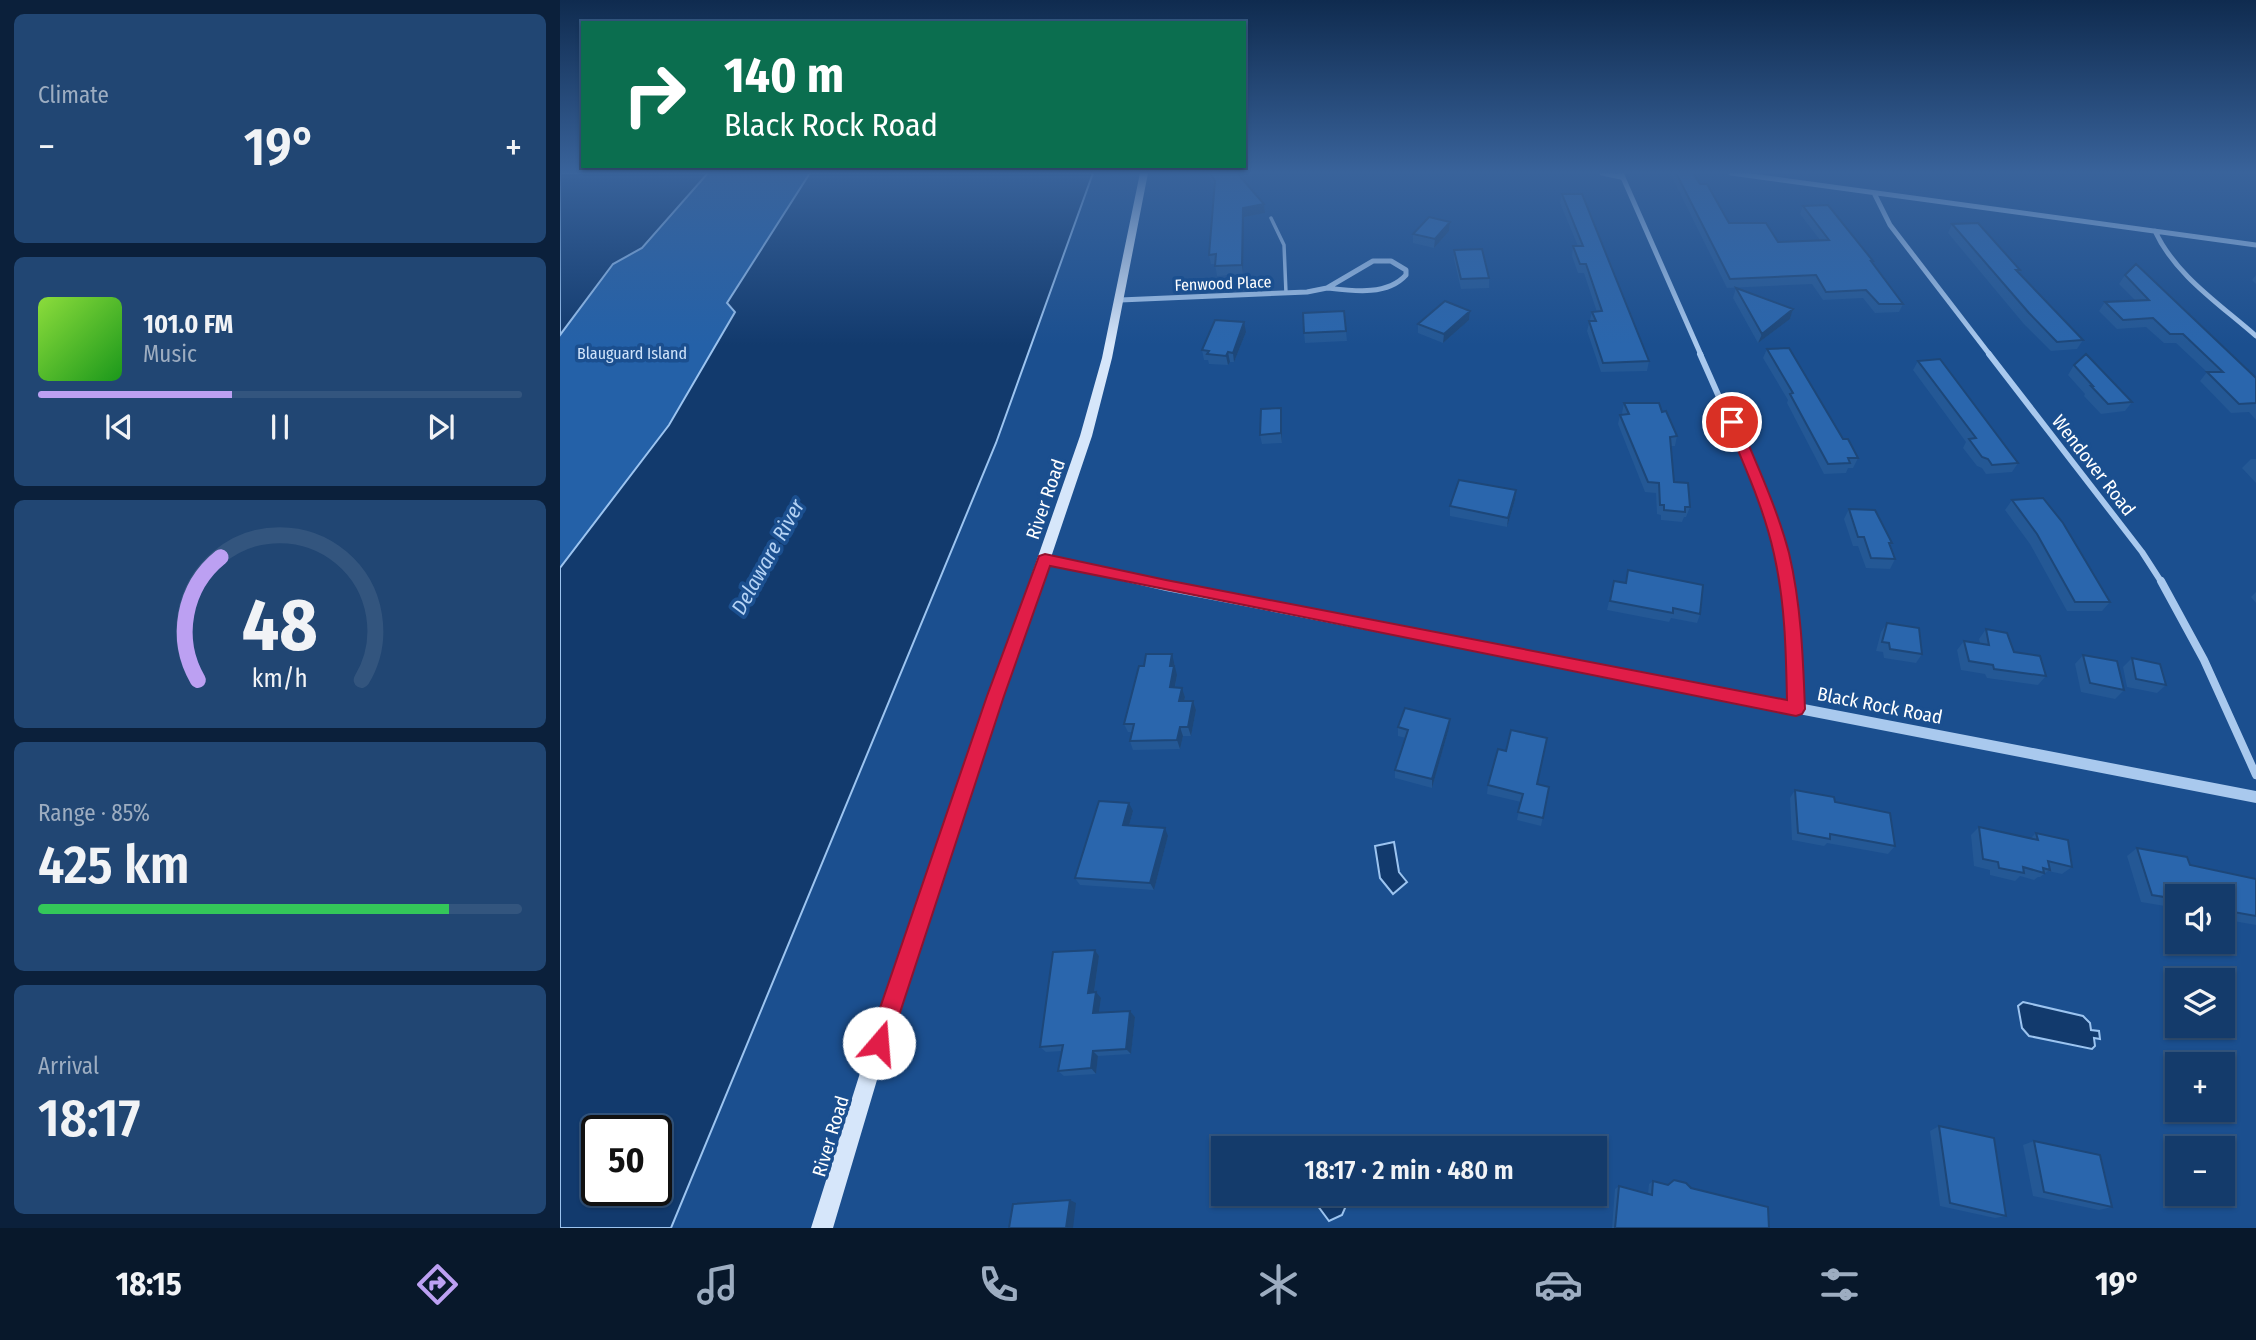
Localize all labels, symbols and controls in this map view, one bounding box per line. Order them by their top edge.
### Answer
text: 140 m [724,46,844,105]
icon: right [609,49,700,140]
text: Climate [38,81,109,109]
text: Black Rock Road [724,106,938,144]
text: 19° [244,116,316,179]
text: − [38,124,55,170]
text: + [505,124,522,170]
street label: Fenwood Place [1174,272,1272,295]
text: 101.0 FM [143,309,233,340]
text: Music [143,340,197,368]
park label: Blauguard Island [577,344,687,363]
pin [1702,392,1762,452]
icon: arrive [1713,403,1751,441]
icon: previous [100,408,138,446]
icon: pause [261,408,299,446]
icon: next [422,408,460,446]
street label: Wendover Road [2047,410,2140,520]
street label: River Road [1021,456,1070,542]
water label: Delaware River [726,494,811,619]
text: 48 [242,582,318,669]
text: km/h [252,664,308,694]
street label: Black Rock Road [1815,682,1944,729]
text: Range · 85% [38,799,150,827]
text: 425 km [38,834,190,897]
map controls [2165,884,2235,1206]
button: sound [2165,884,2235,954]
button: layers [2165,968,2235,1038]
position arrow [842,1006,916,1080]
text: Arrival [38,1052,99,1080]
button: + [2165,1052,2235,1122]
text: 18:17 [38,1087,140,1150]
street label: River Road [807,1093,854,1179]
speed limit sign: 50 [581,1115,672,1206]
button: − [2165,1136,2235,1206]
text: 18:17 · 2 min · 480 m [1304,1155,1514,1186]
icon: directions [413,1260,462,1309]
icon: music [693,1260,742,1309]
icon: phone [974,1260,1023,1309]
icon: climate [1254,1260,1303,1309]
icon: car [1534,1260,1583,1309]
icon: filters [1815,1260,1864,1309]
text: 18:15 [116,1265,182,1303]
text: 19° [2095,1265,2140,1303]

